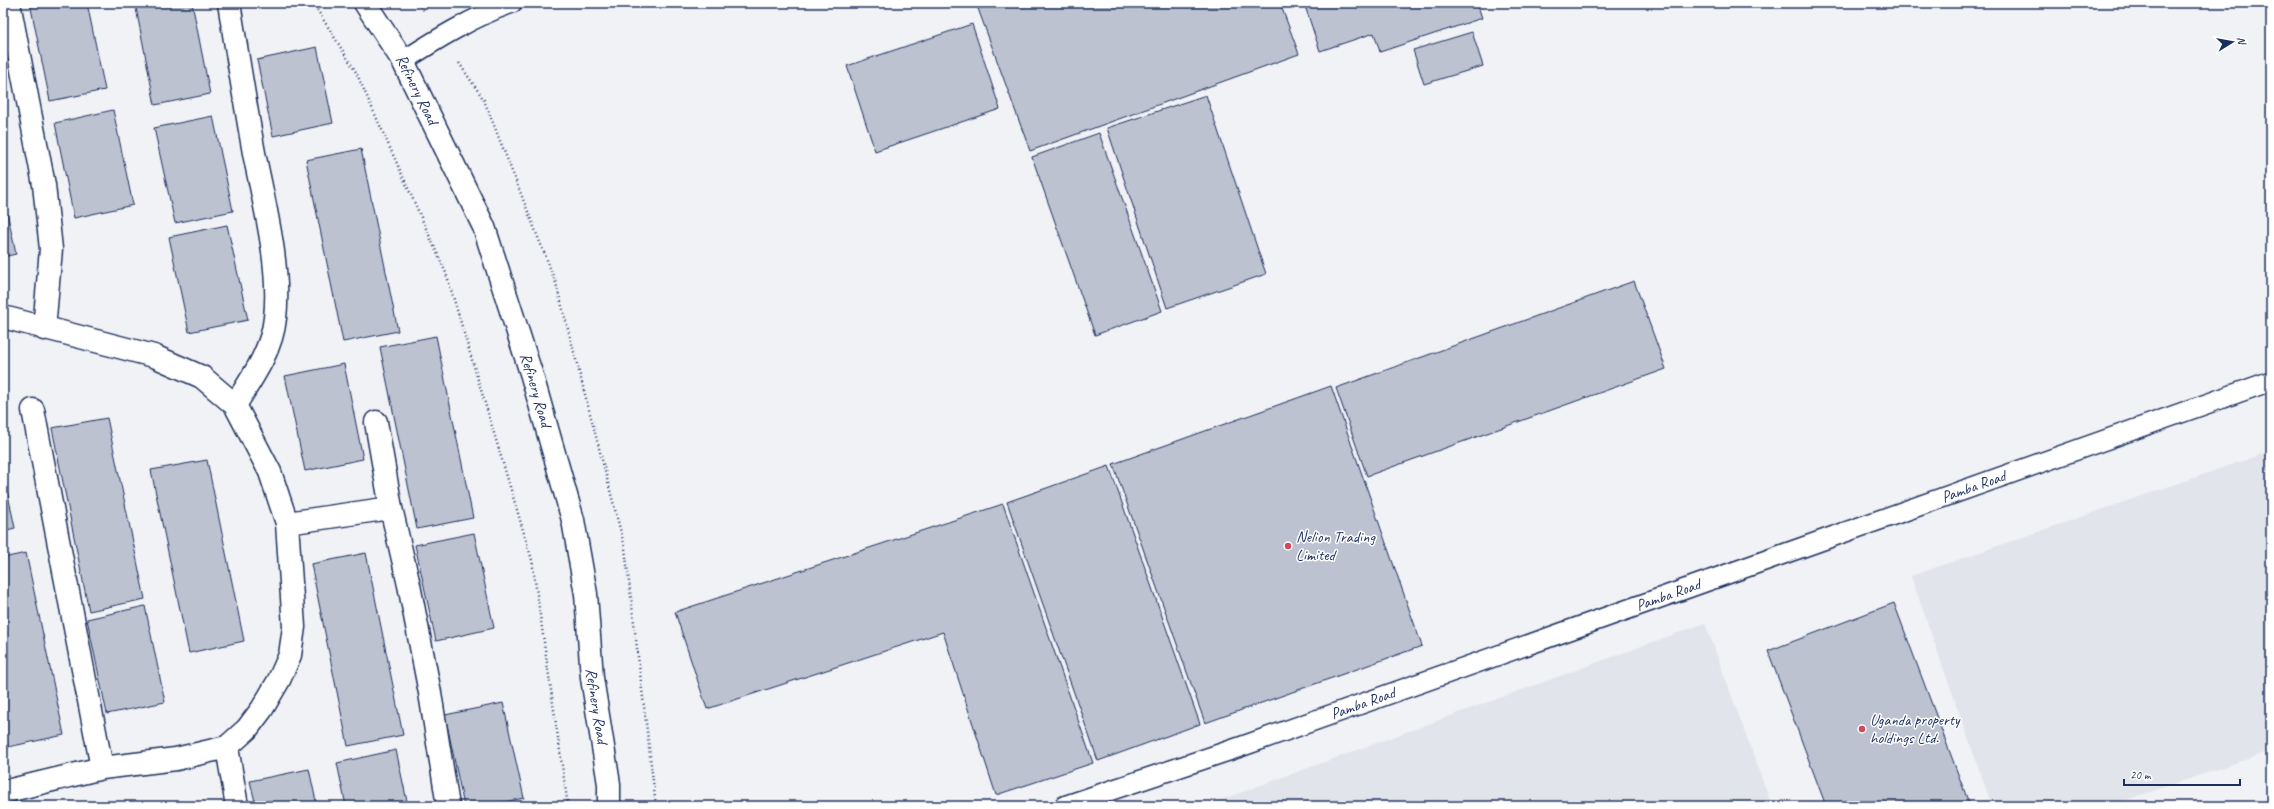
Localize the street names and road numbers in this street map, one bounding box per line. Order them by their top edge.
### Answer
street label: Refinery Road [391,50,444,130]
street label: Refinery Road [515,351,557,432]
street label: Pamba Road [1939,465,2011,507]
street label: Pamba Road [1633,573,1706,616]
street label: Refinery Road [581,668,613,748]
street label: Pamba Road [1328,682,1400,724]

